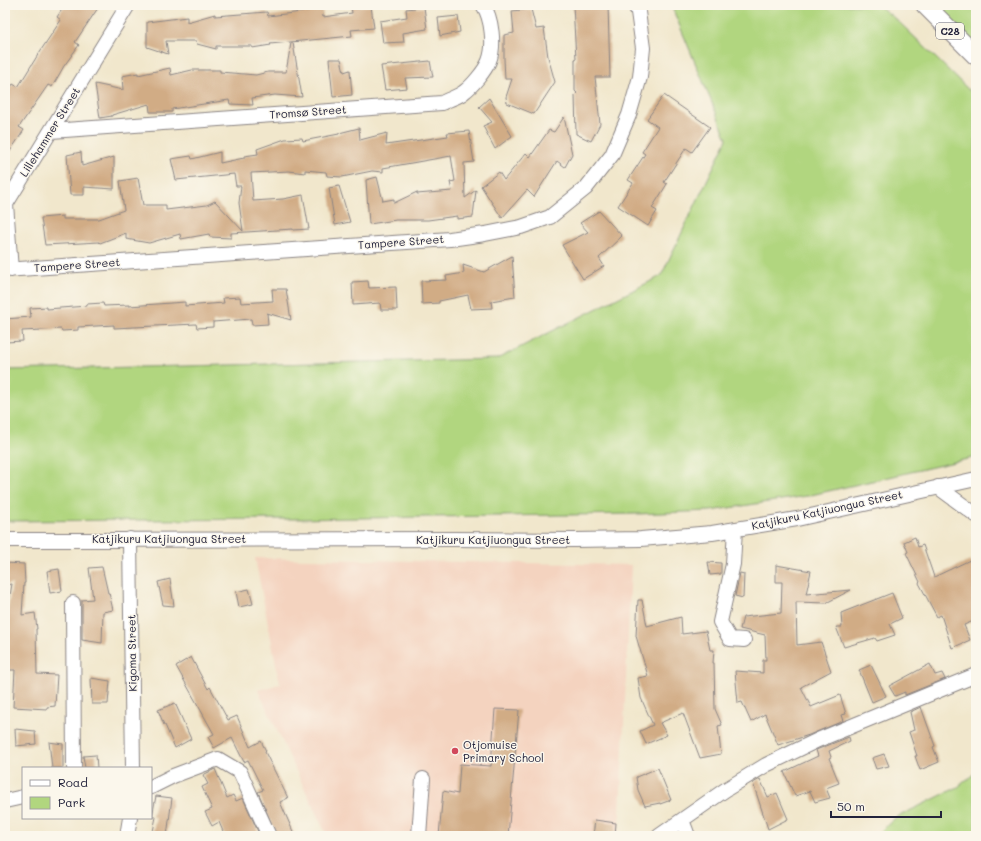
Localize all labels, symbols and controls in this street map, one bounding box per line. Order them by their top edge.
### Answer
road number: C28 [936,23,964,39]
street label: Lillehammer Street [16,84,83,179]
street label: Tromsø Street [269,101,347,122]
street label: Tampere Street [357,231,445,252]
street label: Tampere Street [33,254,121,275]
street label: Katjikuru Katjiuongua Street [750,486,904,533]
street label: Katjikuru Katjiuongua Street [92,531,246,546]
street label: Katjikuru Katjiuongua Street [416,532,570,547]
street label: Kigoma Street [123,614,140,692]
place label: Otjomuise Primary School [463,737,544,765]
marker: Otjomuise Primary School [450,746,460,756]
legend [22,767,152,819]
text: Road [58,774,88,790]
scale bar [831,793,941,819]
text: Park [58,794,85,810]
text: 50 m [837,798,865,814]

